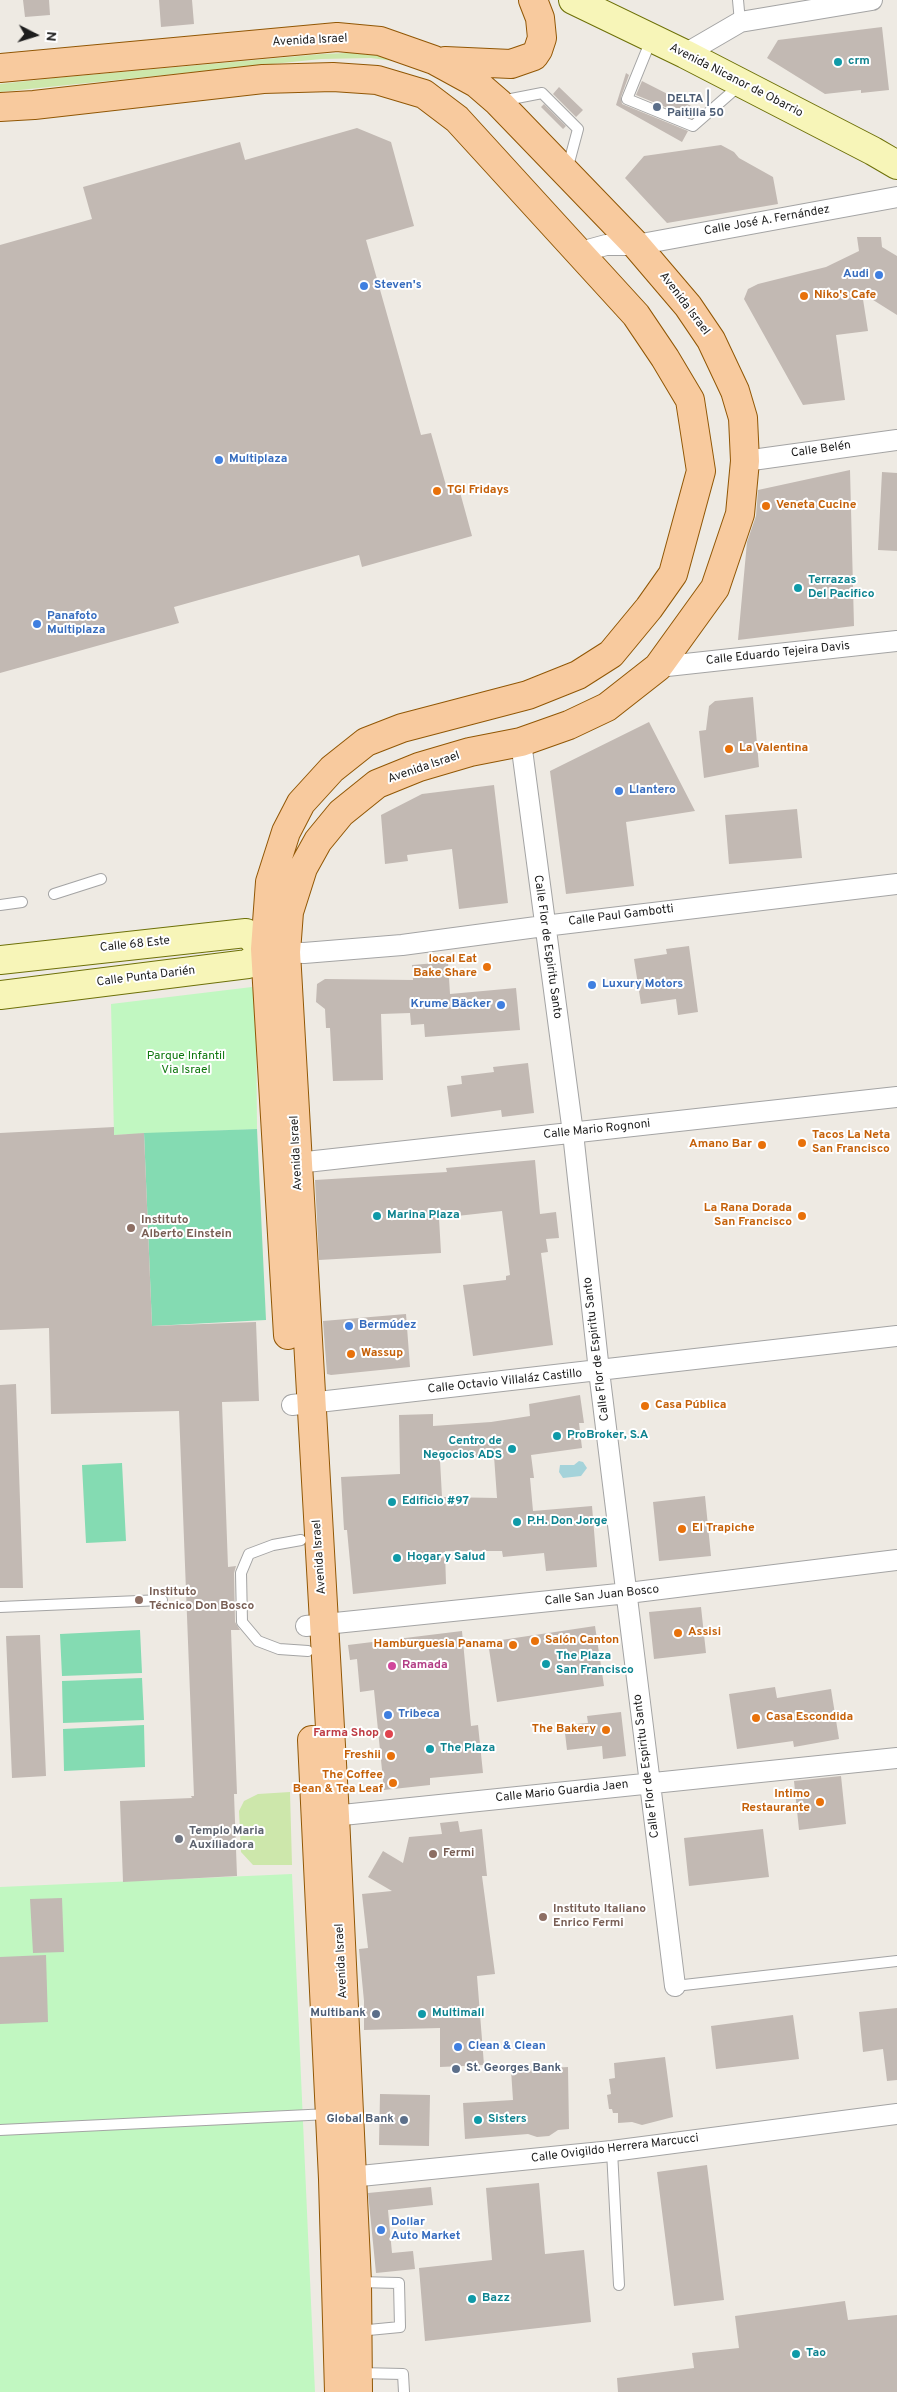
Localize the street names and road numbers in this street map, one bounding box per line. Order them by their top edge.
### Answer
street label: Avenida Israel [272,32,348,50]
street label: Avenida Nicanor de Obarrio [667,41,805,121]
street label: Calle José A. Fernández [703,203,831,239]
street label: Avenida Israel [656,270,712,338]
street label: Calle Belén [790,439,852,461]
street label: Calle Eduardo Tejeira Davis [705,639,851,669]
street label: Avenida Israel [386,749,462,787]
street label: Calle Flor de Espiritu Santo [530,874,564,1020]
street label: Calle Paul Gambotti [567,902,675,930]
street label: Calle 68 Este [99,934,171,956]
street label: Calle Punta Darién [96,964,196,990]
street label: Avenida Israel [288,1115,306,1191]
street label: Calle Mario Rognoni [543,1117,651,1143]
street label: Calle Flor de Espiritu Santo [581,1276,613,1422]
street label: Calle Octavio Villaláz Castillo [427,1367,583,1397]
street label: Avenida Israel [310,1519,330,1595]
street label: Calle San Juan Bosco [544,1583,660,1609]
street label: Calle Flor de Espiritu Santo [631,1693,663,1839]
street label: Calle Mario Guardia Jaen [495,1778,629,1806]
street label: Avenida Israel [333,1923,351,1999]
street label: Calle Ovigildo Herrera Marcucci [530,2132,700,2166]

